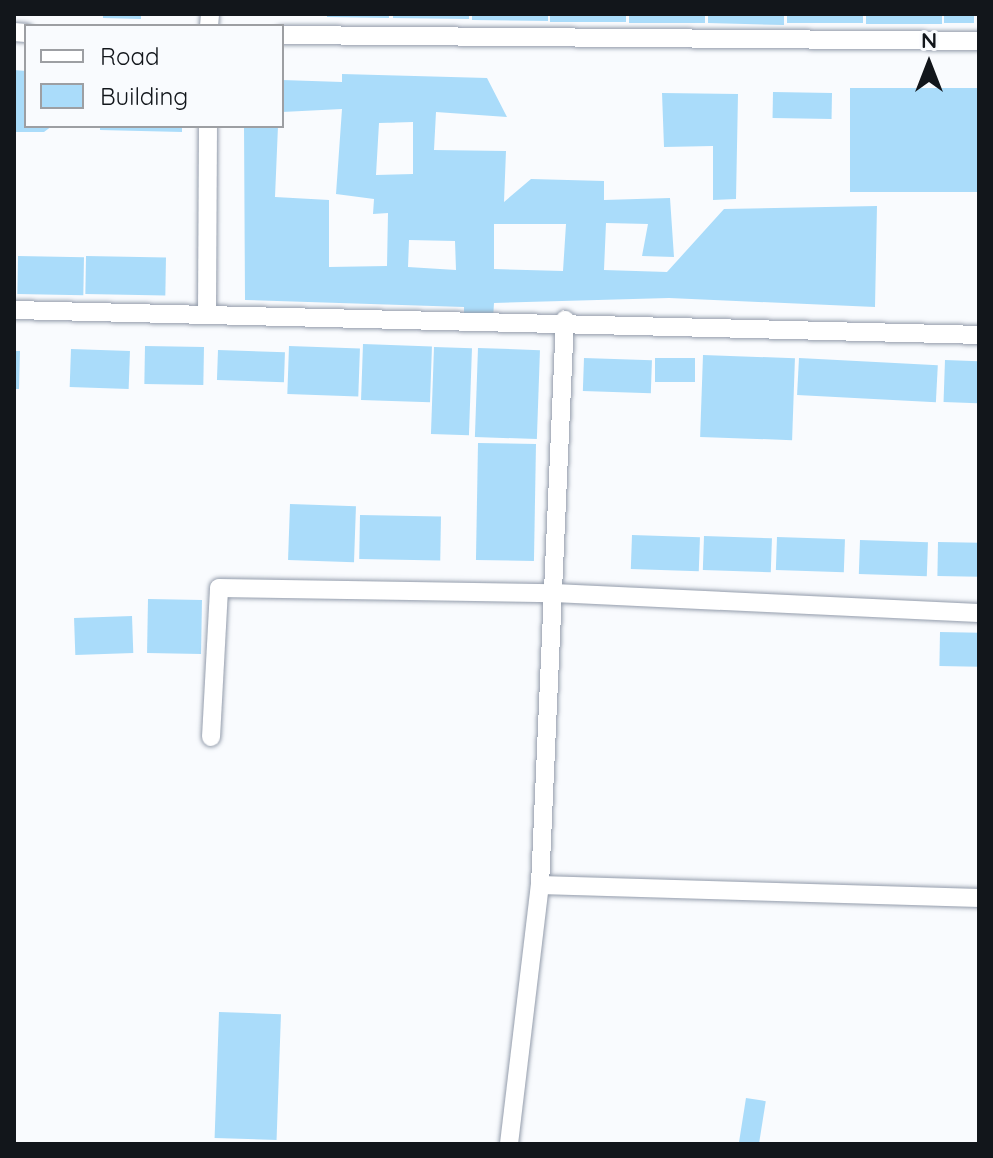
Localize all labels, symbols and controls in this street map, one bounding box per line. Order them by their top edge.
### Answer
legend [24,24,284,128]
north arrow [889,24,969,104]
text: N [921,26,937,54]
text: Road [100,41,160,71]
text: Building [100,81,188,111]

